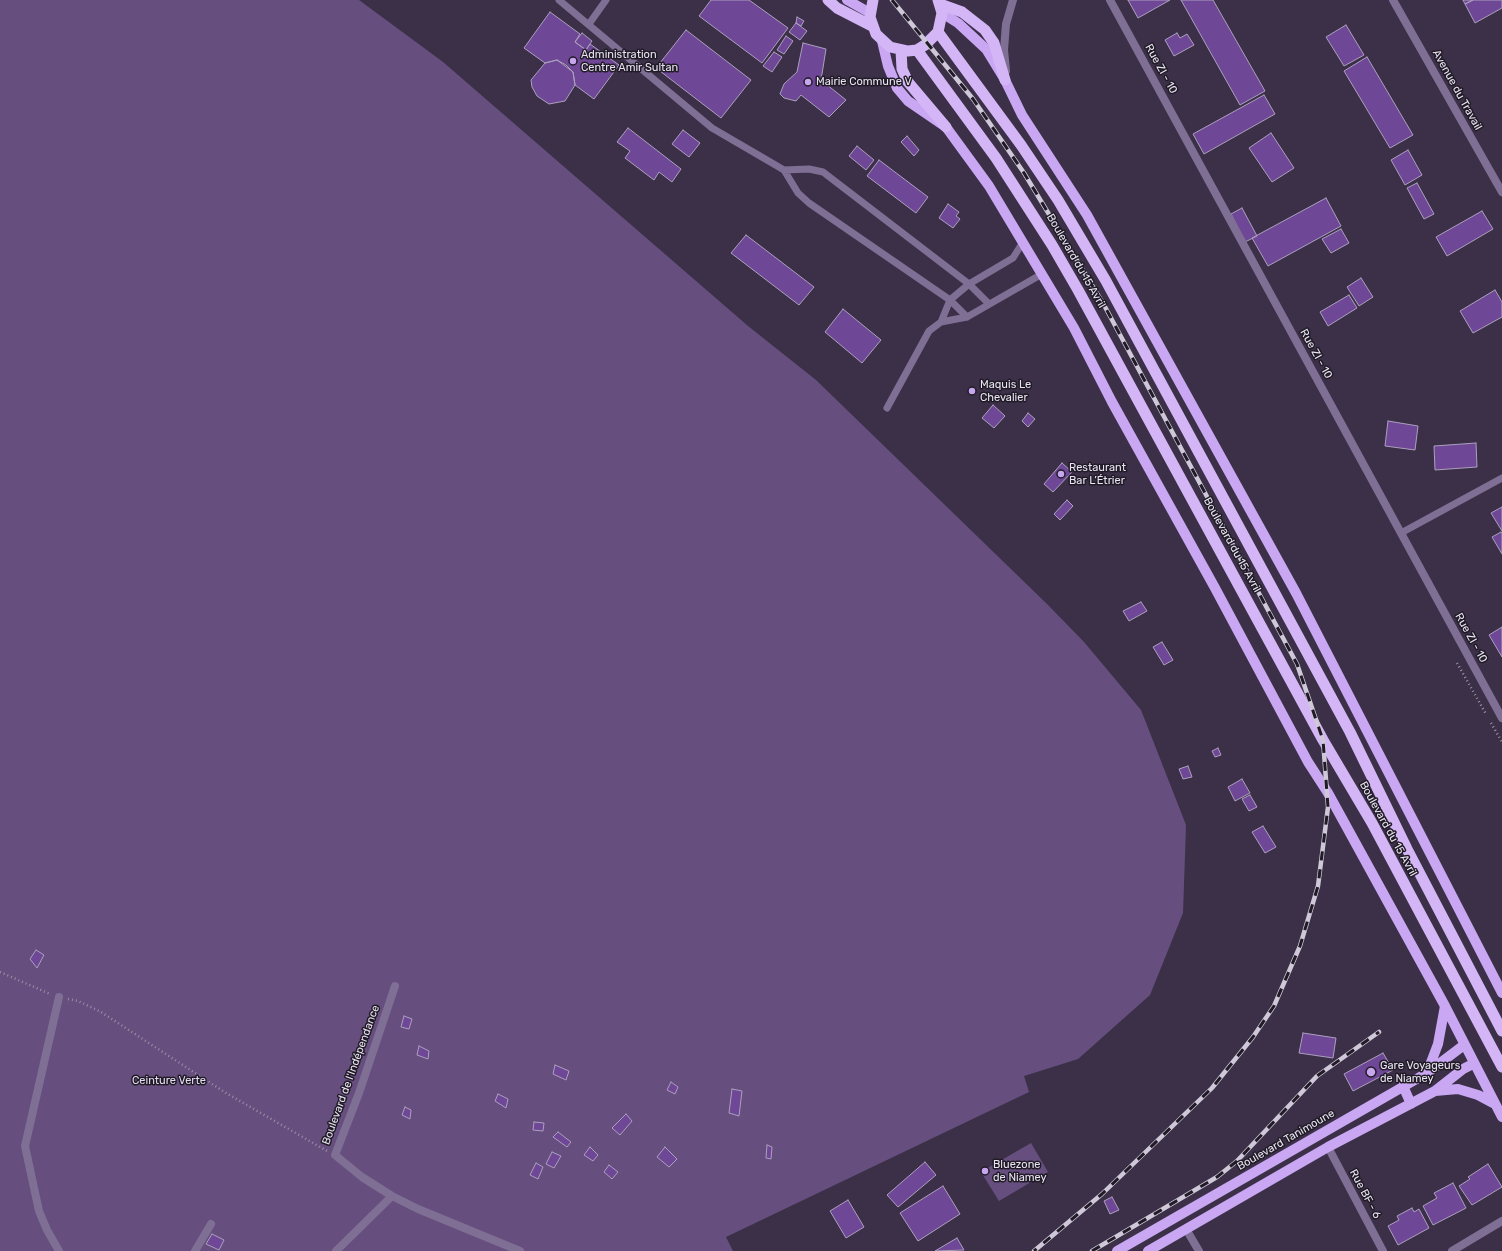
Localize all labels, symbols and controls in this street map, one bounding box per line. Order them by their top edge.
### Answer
street label: Rue ZI - 10 [1142,42,1180,96]
street label: Avenue du Travail [1429,47,1485,133]
place label: Administration Centre Amir Sultan [581,48,678,74]
marker: Administration Centre Amir Sultan [568,56,578,66]
place label: Mairie Commune V [816,75,912,89]
marker: Mairie Commune V [803,77,813,87]
street label: Boulevard du 15 Avril [1044,212,1108,310]
street label: Rue ZI - 10 [1297,327,1335,381]
place label: Maquis Le Chevalier [980,378,1031,404]
marker: Maquis Le Chevalier [967,386,977,396]
place label: Restaurant Bar L’Étrier [1069,461,1126,487]
marker: Restaurant Bar L’Étrier [1056,469,1066,479]
street label: Boulevard du 15 Avril [1200,495,1264,595]
street label: Rue ZI - 10 [1452,611,1490,665]
street label: Boulevard du 15 Avril [1356,779,1420,879]
street label: Boulevard de l'Indépendance [320,1003,382,1147]
place label: Gare Voyageurs de Niamey [1380,1059,1460,1085]
marker: Gare Voyageurs de Niamey [1365,1066,1377,1078]
park label: Ceinture Verte [132,1074,206,1088]
street label: Boulevard Tanimoune [1235,1107,1337,1173]
place label: Bluezone de Niamey [993,1158,1047,1184]
marker: Bluezone de Niamey [980,1166,990,1176]
street label: Rue BF - 6 [1347,1167,1383,1221]

